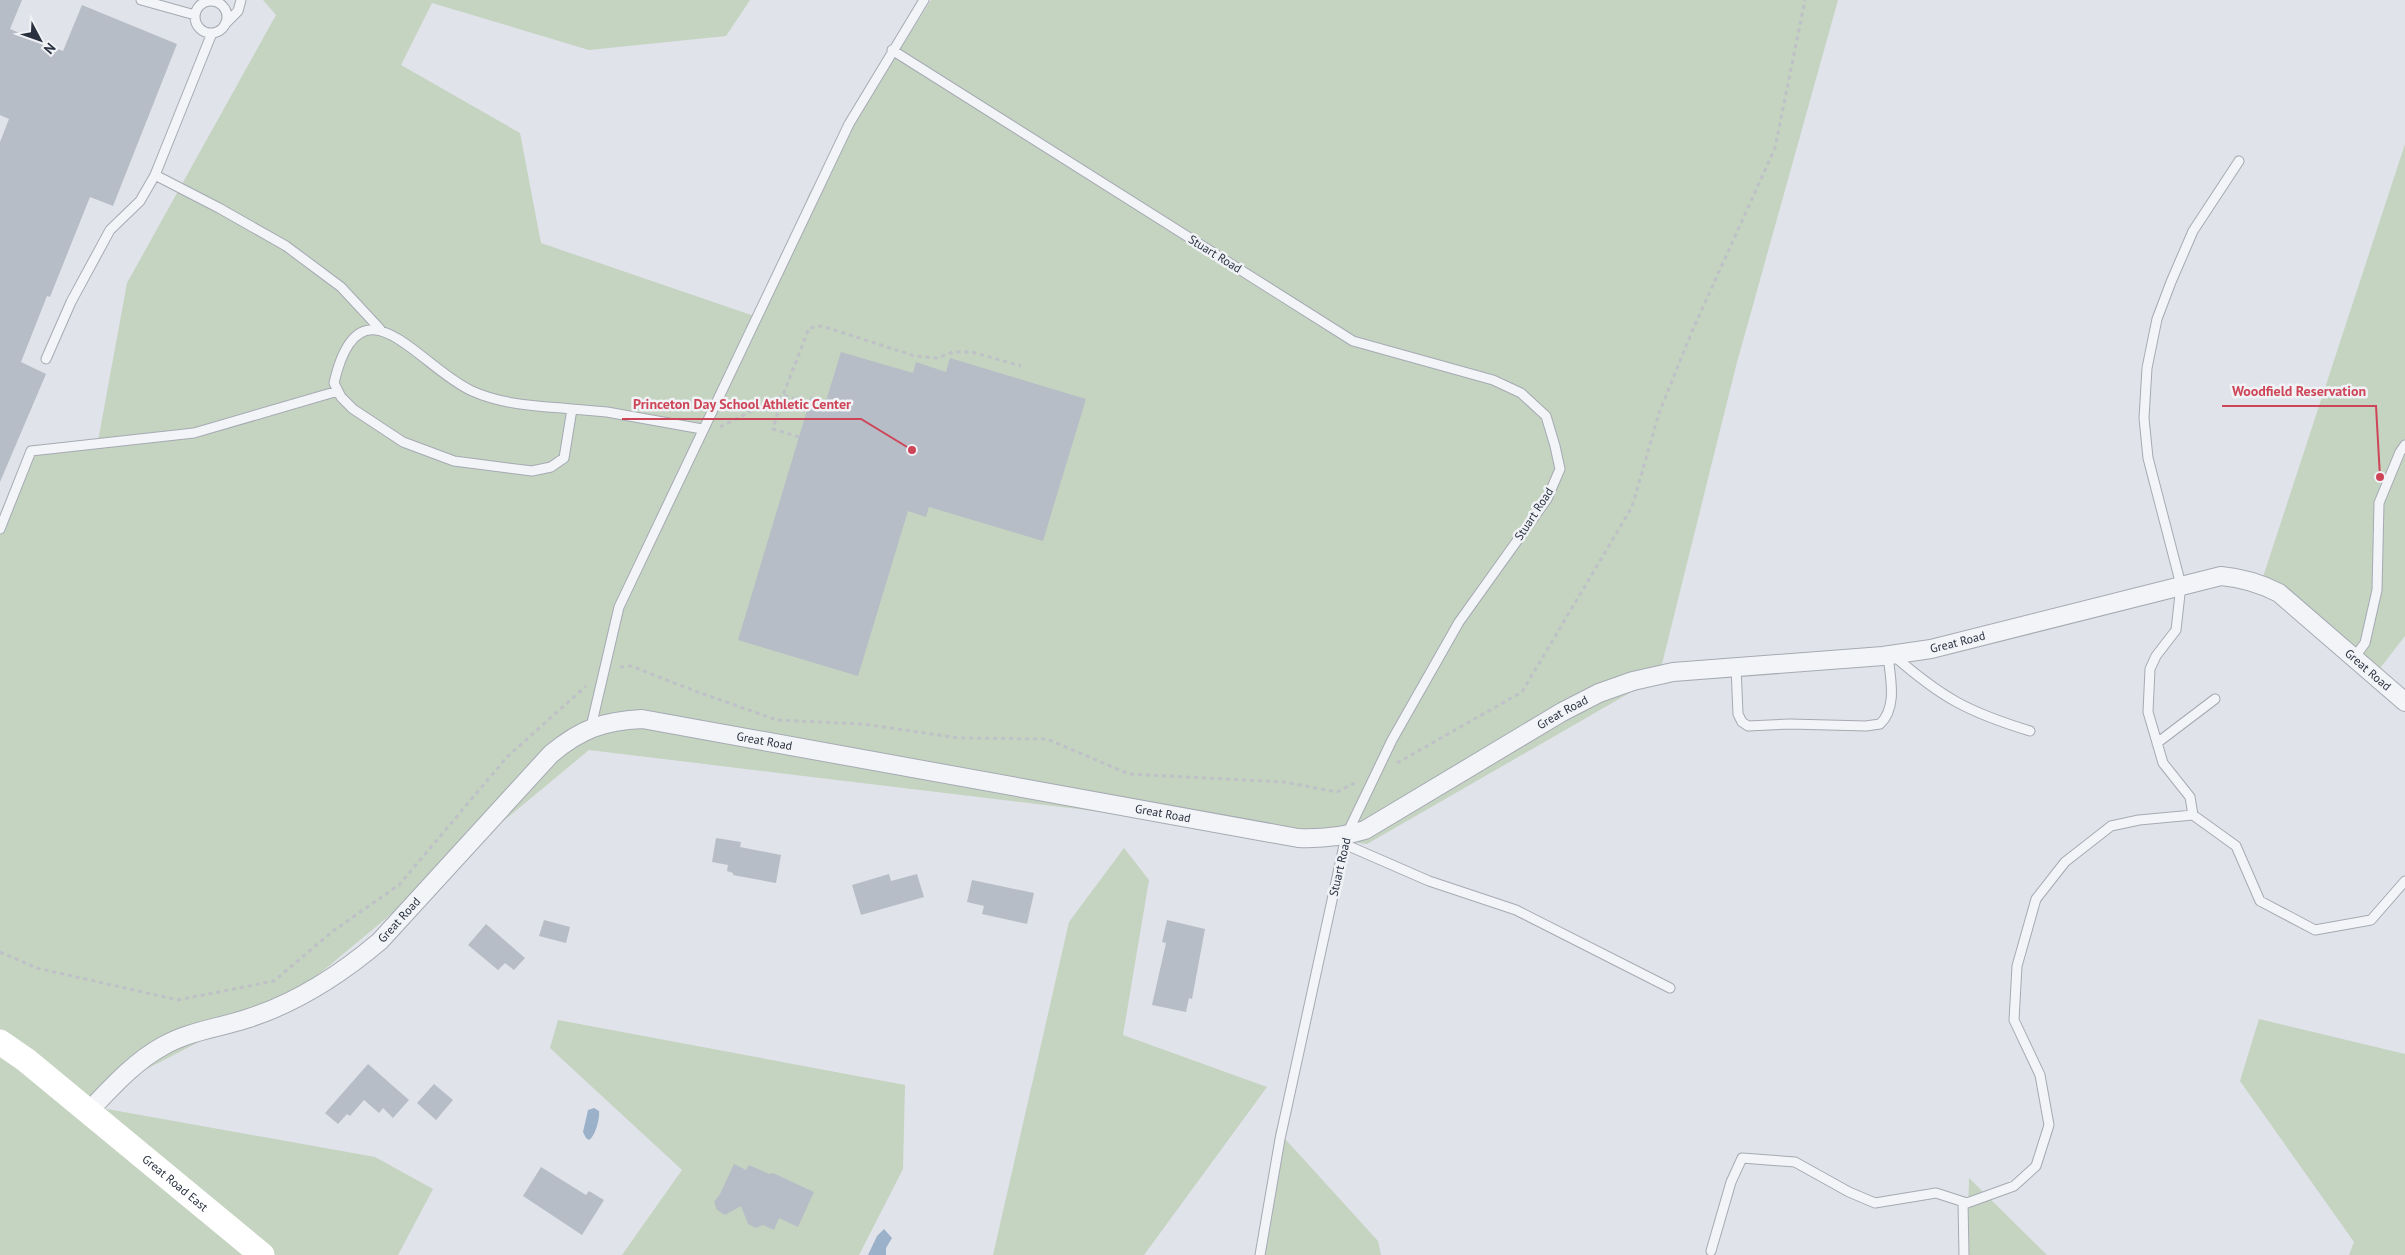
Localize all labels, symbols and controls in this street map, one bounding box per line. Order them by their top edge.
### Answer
north arrow [15,15,65,65]
text: N [40,39,60,58]
street label: Stuart Road [1186,231,1245,276]
callout: Woodfield Reservation [2222,377,2376,406]
text: Woodfield Reservation [2232,382,2366,400]
callout: Princeton Day School Athletic Center [622,390,861,419]
text: Princeton Day School Athletic Center [633,395,851,413]
street label: Stuart Road [1511,484,1556,543]
street label: Great Road [1928,628,1987,656]
street label: Great Road [2342,645,2394,694]
street label: Great Road [1534,692,1590,732]
street label: Great Road [736,728,794,753]
street label: Great Road [1134,801,1192,825]
street label: Stuart Road [1325,836,1354,898]
street label: Great Road [374,894,423,945]
street label: Great Road East [139,1151,211,1214]

